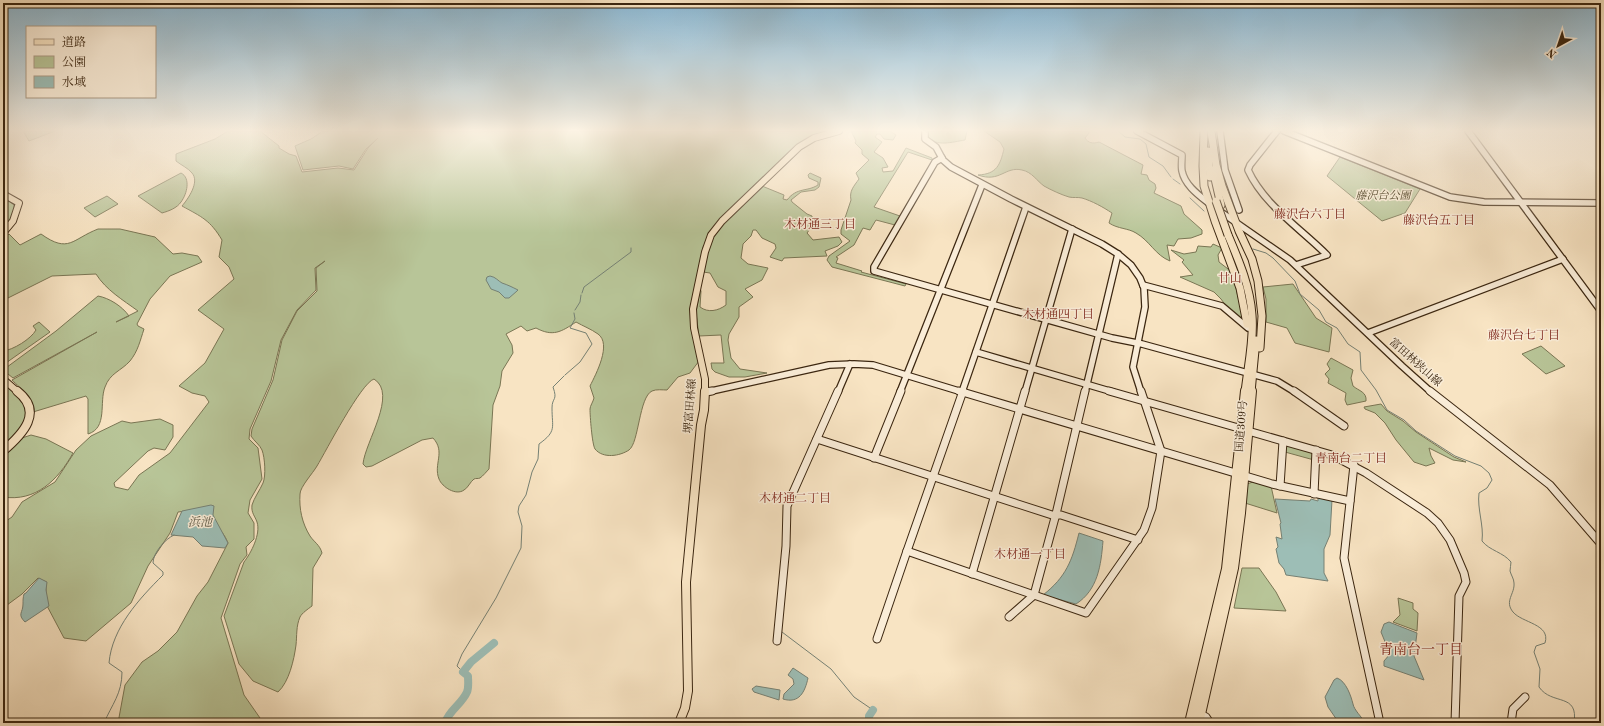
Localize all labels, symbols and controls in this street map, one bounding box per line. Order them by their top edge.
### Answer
legend [26,26,156,98]
north arrow [1538,26,1578,66]
text: 道路 [62,35,86,49]
text: N [1545,45,1559,59]
text: 公園 [62,56,86,69]
text: 水域 [62,75,86,89]
park label: 藤沢台公園 [1356,189,1412,202]
district label: 藤沢台六丁目 [1274,207,1346,221]
district label: 藤沢台五丁目 [1403,213,1475,227]
district label: 木材通三丁目 [784,217,856,231]
district label: 廿山 [1218,272,1242,285]
district label: 木材通四丁目 [1022,307,1094,321]
district label: 藤沢台七丁目 [1488,328,1560,342]
street label: 富田林狭山線 [1387,335,1445,389]
street label: 堺富田林線 [682,378,698,434]
street label: 国道309号 [1232,399,1250,452]
district label: 青南台二丁目 [1315,451,1387,465]
district label: 木材通二丁目 [759,491,831,505]
water label: 浜池 [188,516,214,529]
district label: 木材通一丁目 [994,547,1066,561]
district label: 青南台一丁目 [1379,641,1463,657]

